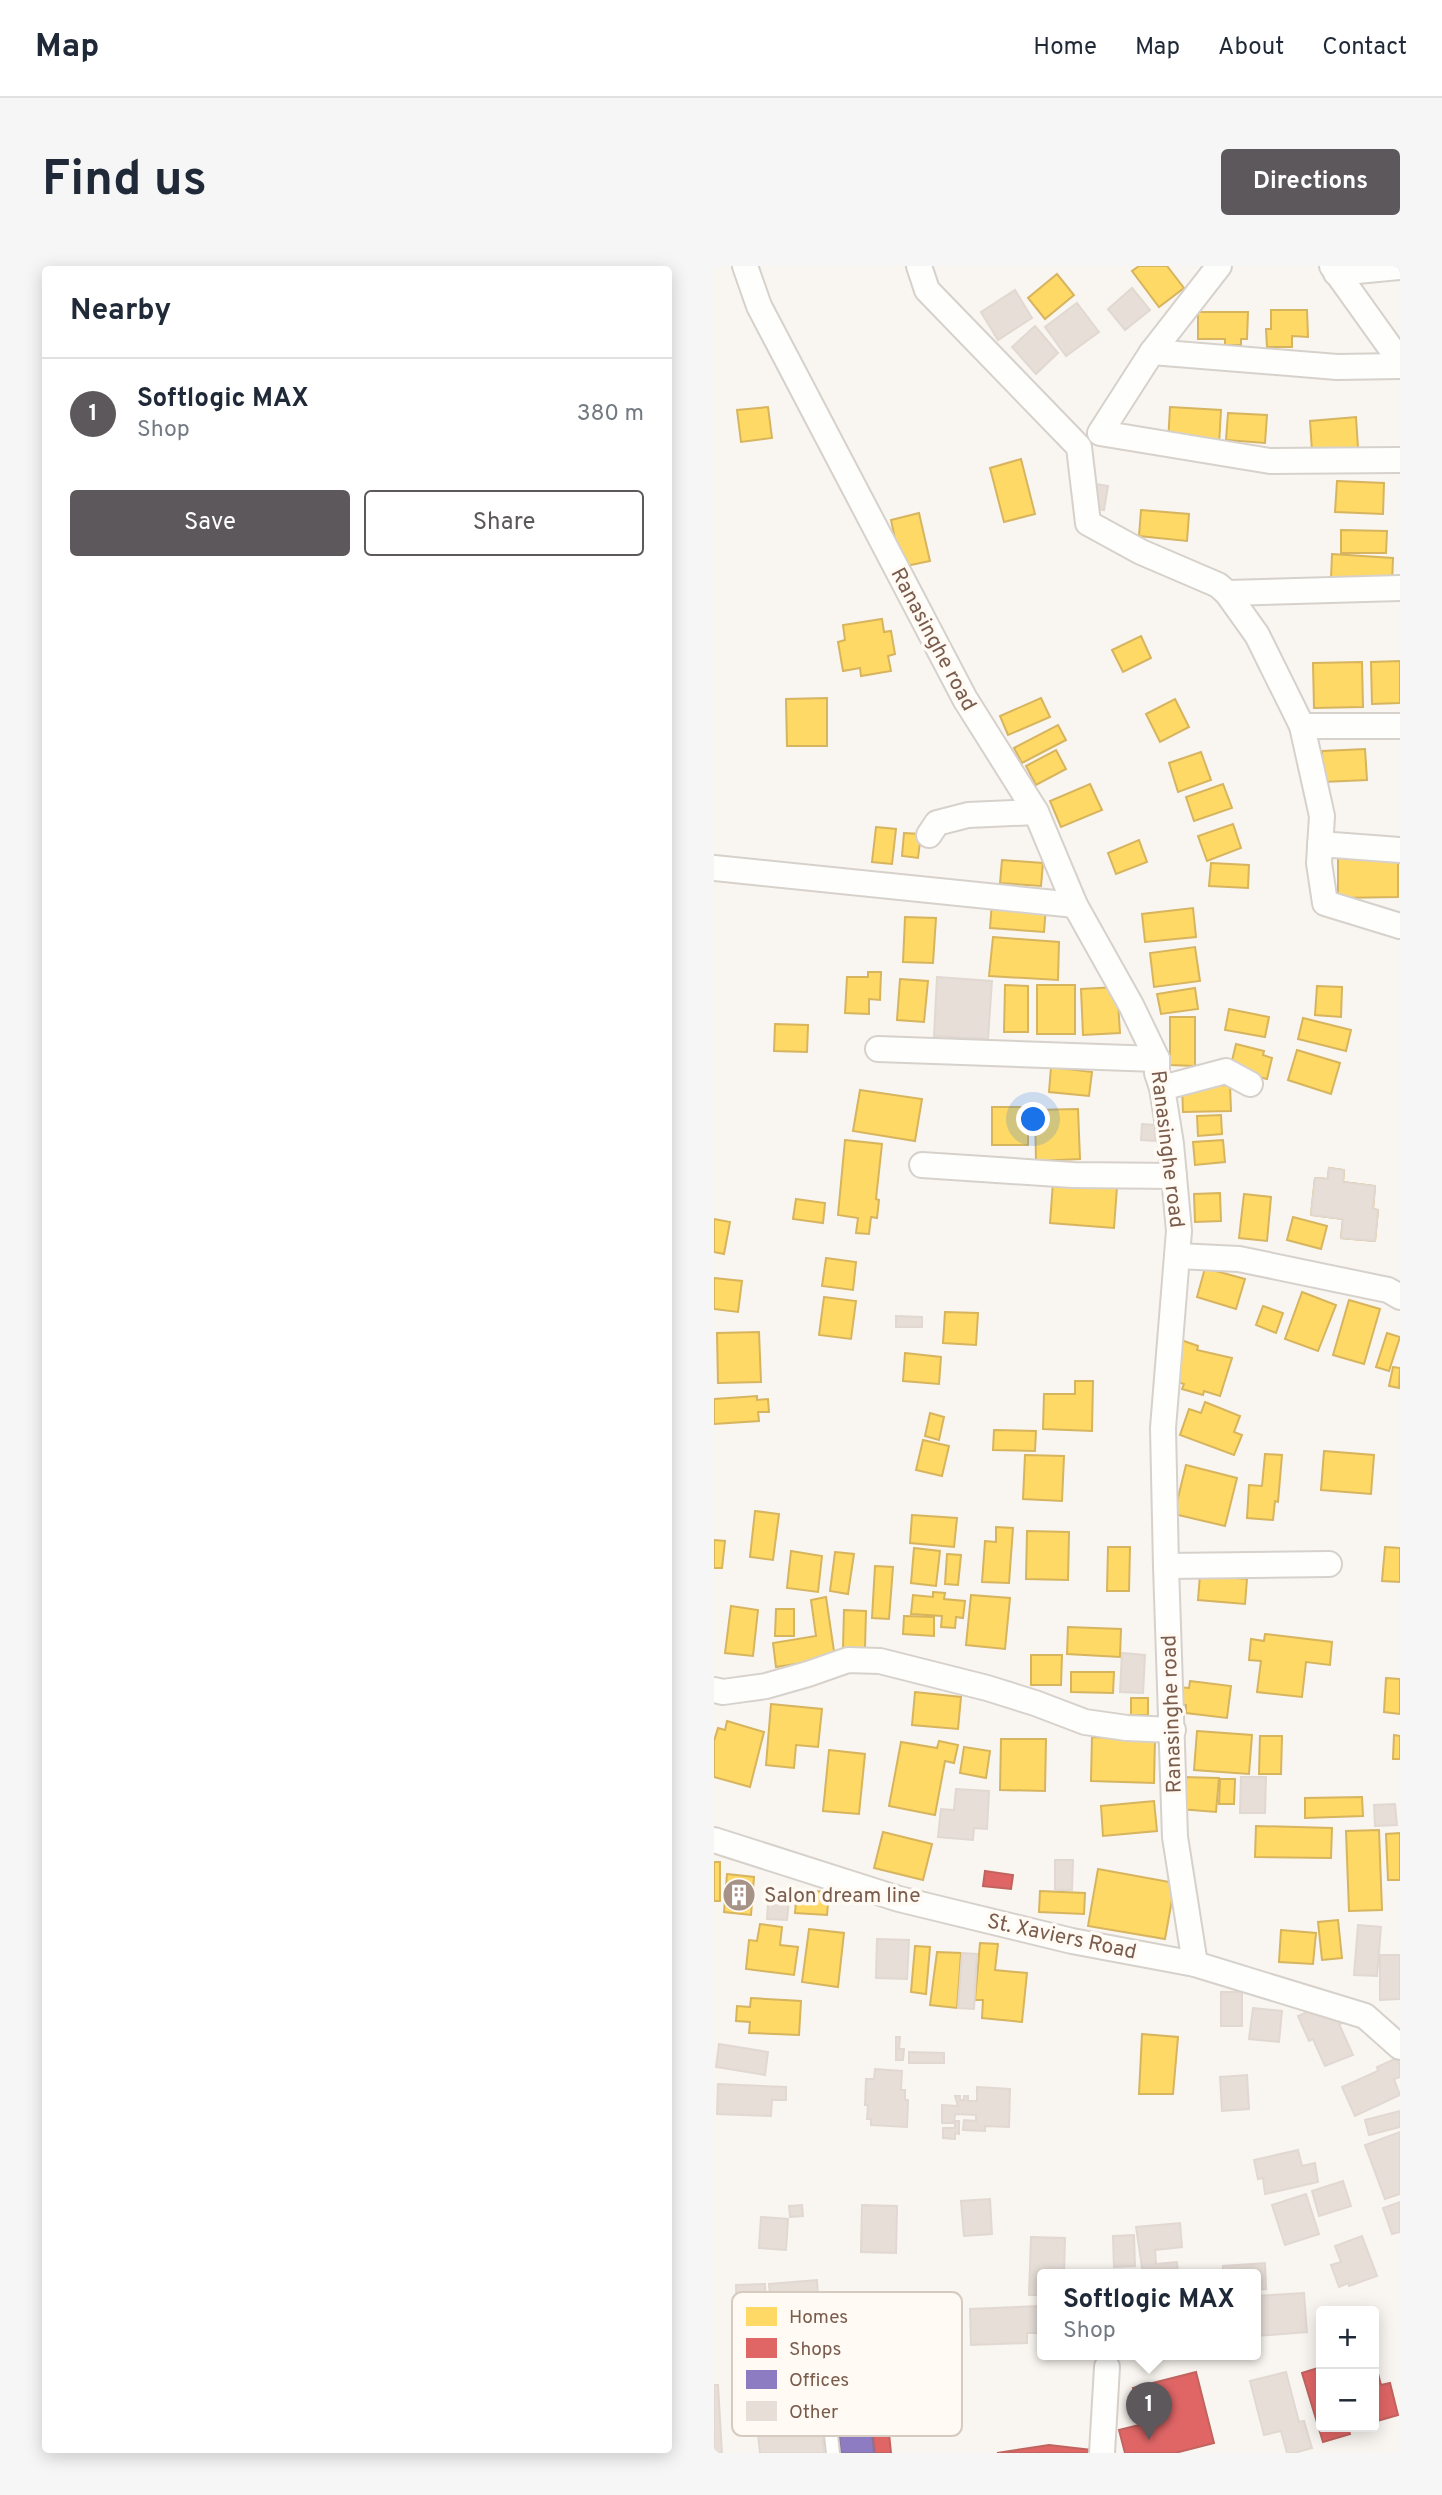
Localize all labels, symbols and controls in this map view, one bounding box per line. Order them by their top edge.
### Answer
text: Map [35,27,99,69]
text: Home [1033,33,1097,63]
text: Map [1135,33,1180,63]
text: About [1218,33,1284,63]
text: Contact [1322,33,1407,63]
button: Directions [1221,149,1400,215]
text: Find us [42,151,207,213]
text: Nearby [70,293,171,330]
text: Softlogic MAX [137,383,309,416]
text: 1 [88,400,98,429]
text: 380 m [577,400,644,429]
text: Shop [137,416,190,445]
button: Save [70,490,350,556]
button: Share [364,490,644,556]
street label: Ranasinghe road [884,563,982,716]
street label: Ranasinghe road [1143,1069,1190,1229]
your location [1016,1102,1050,1136]
street label: Ranasinghe road [1156,1634,1189,1794]
building icon: Salon dream line [720,1876,758,1914]
place label: Salon dream line [764,1883,920,1910]
street label: St. Xaviers Road [985,1908,1139,1966]
popup [1037,2269,1261,2360]
text: Softlogic MAX [1063,2284,1235,2317]
legend [732,2292,962,2436]
text: Homes [789,2306,848,2330]
map controls [1316,2306,1379,2432]
button: + [1316,2306,1379,2369]
text: Shop [1063,2317,1116,2346]
text: Shops [789,2338,841,2362]
text: Offices [789,2369,849,2393]
button: − [1316,2369,1379,2432]
pin: 1 [1126,2382,1172,2440]
text: Other [789,2401,839,2425]

